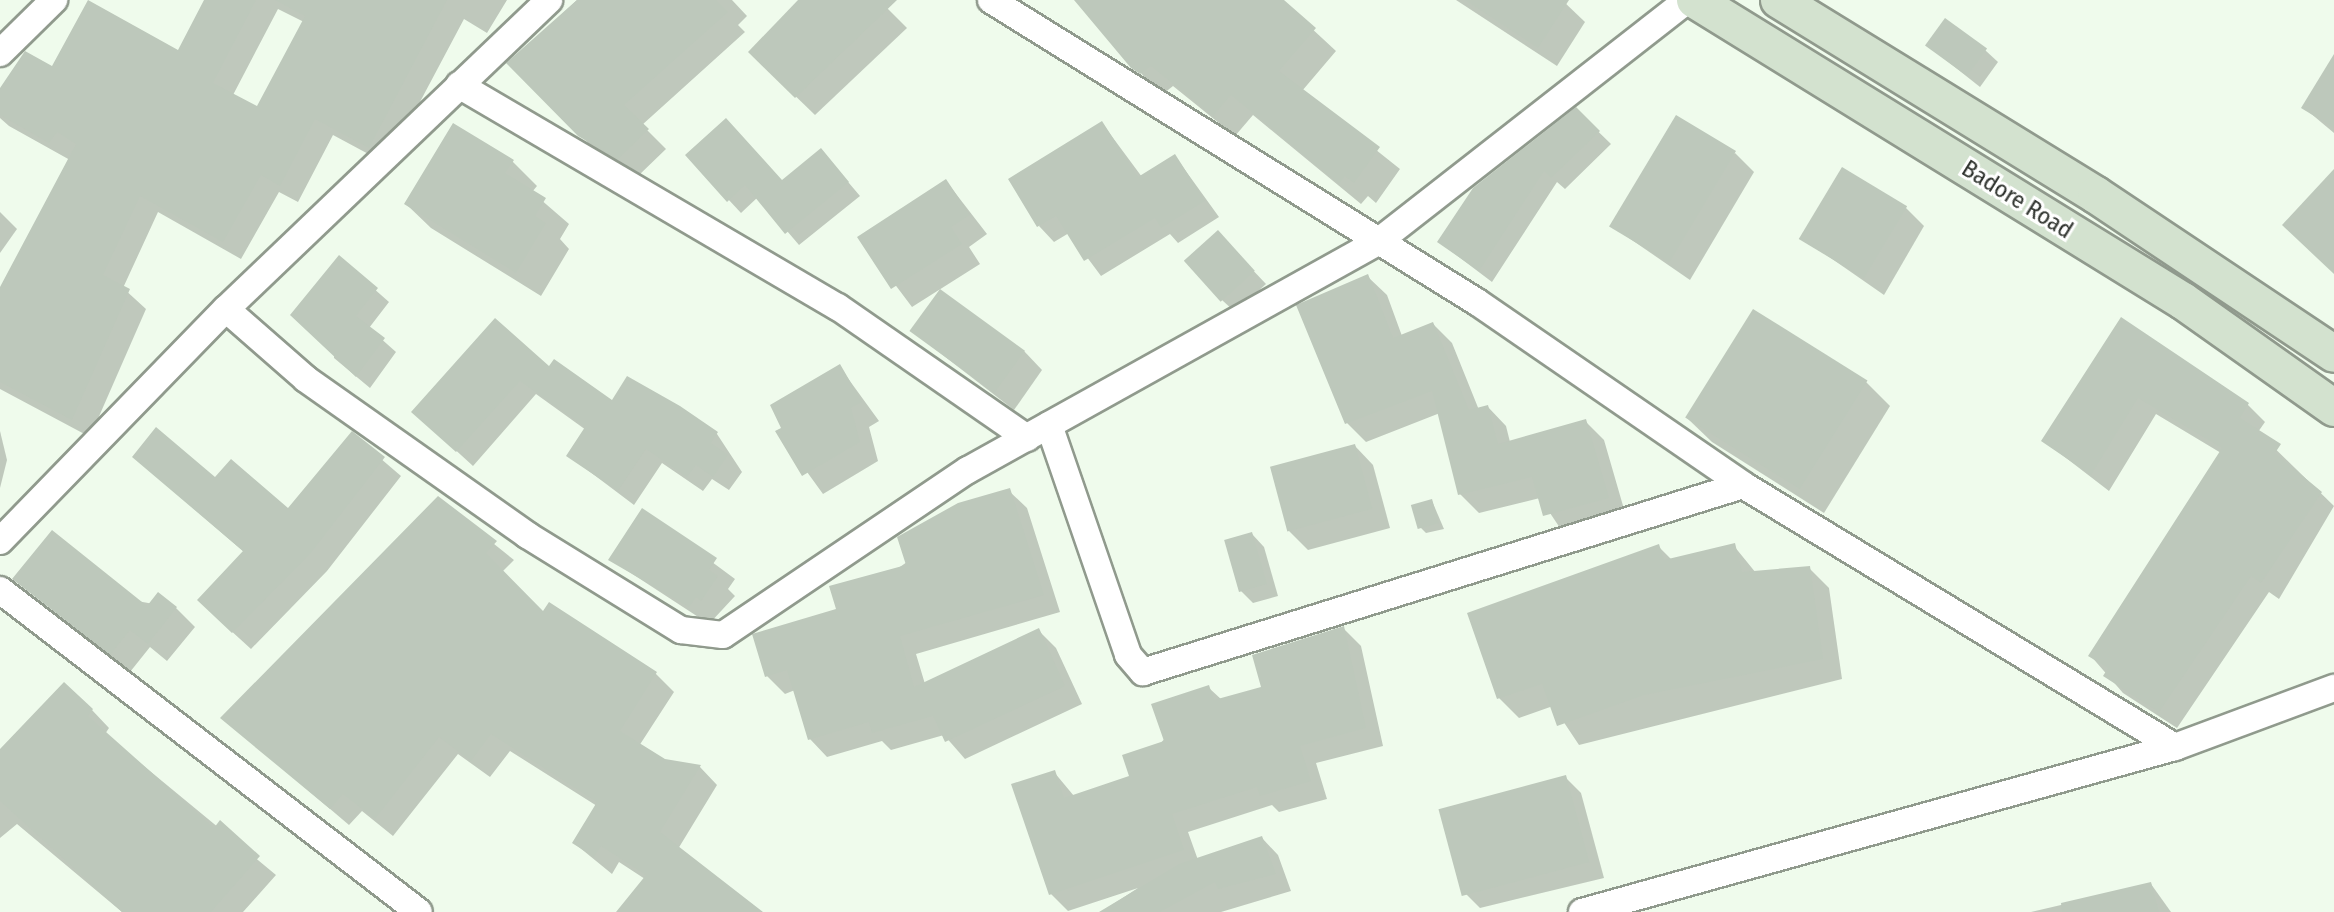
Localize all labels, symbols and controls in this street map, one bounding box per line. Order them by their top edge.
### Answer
street label: Badore Road [1956,155,2078,245]

